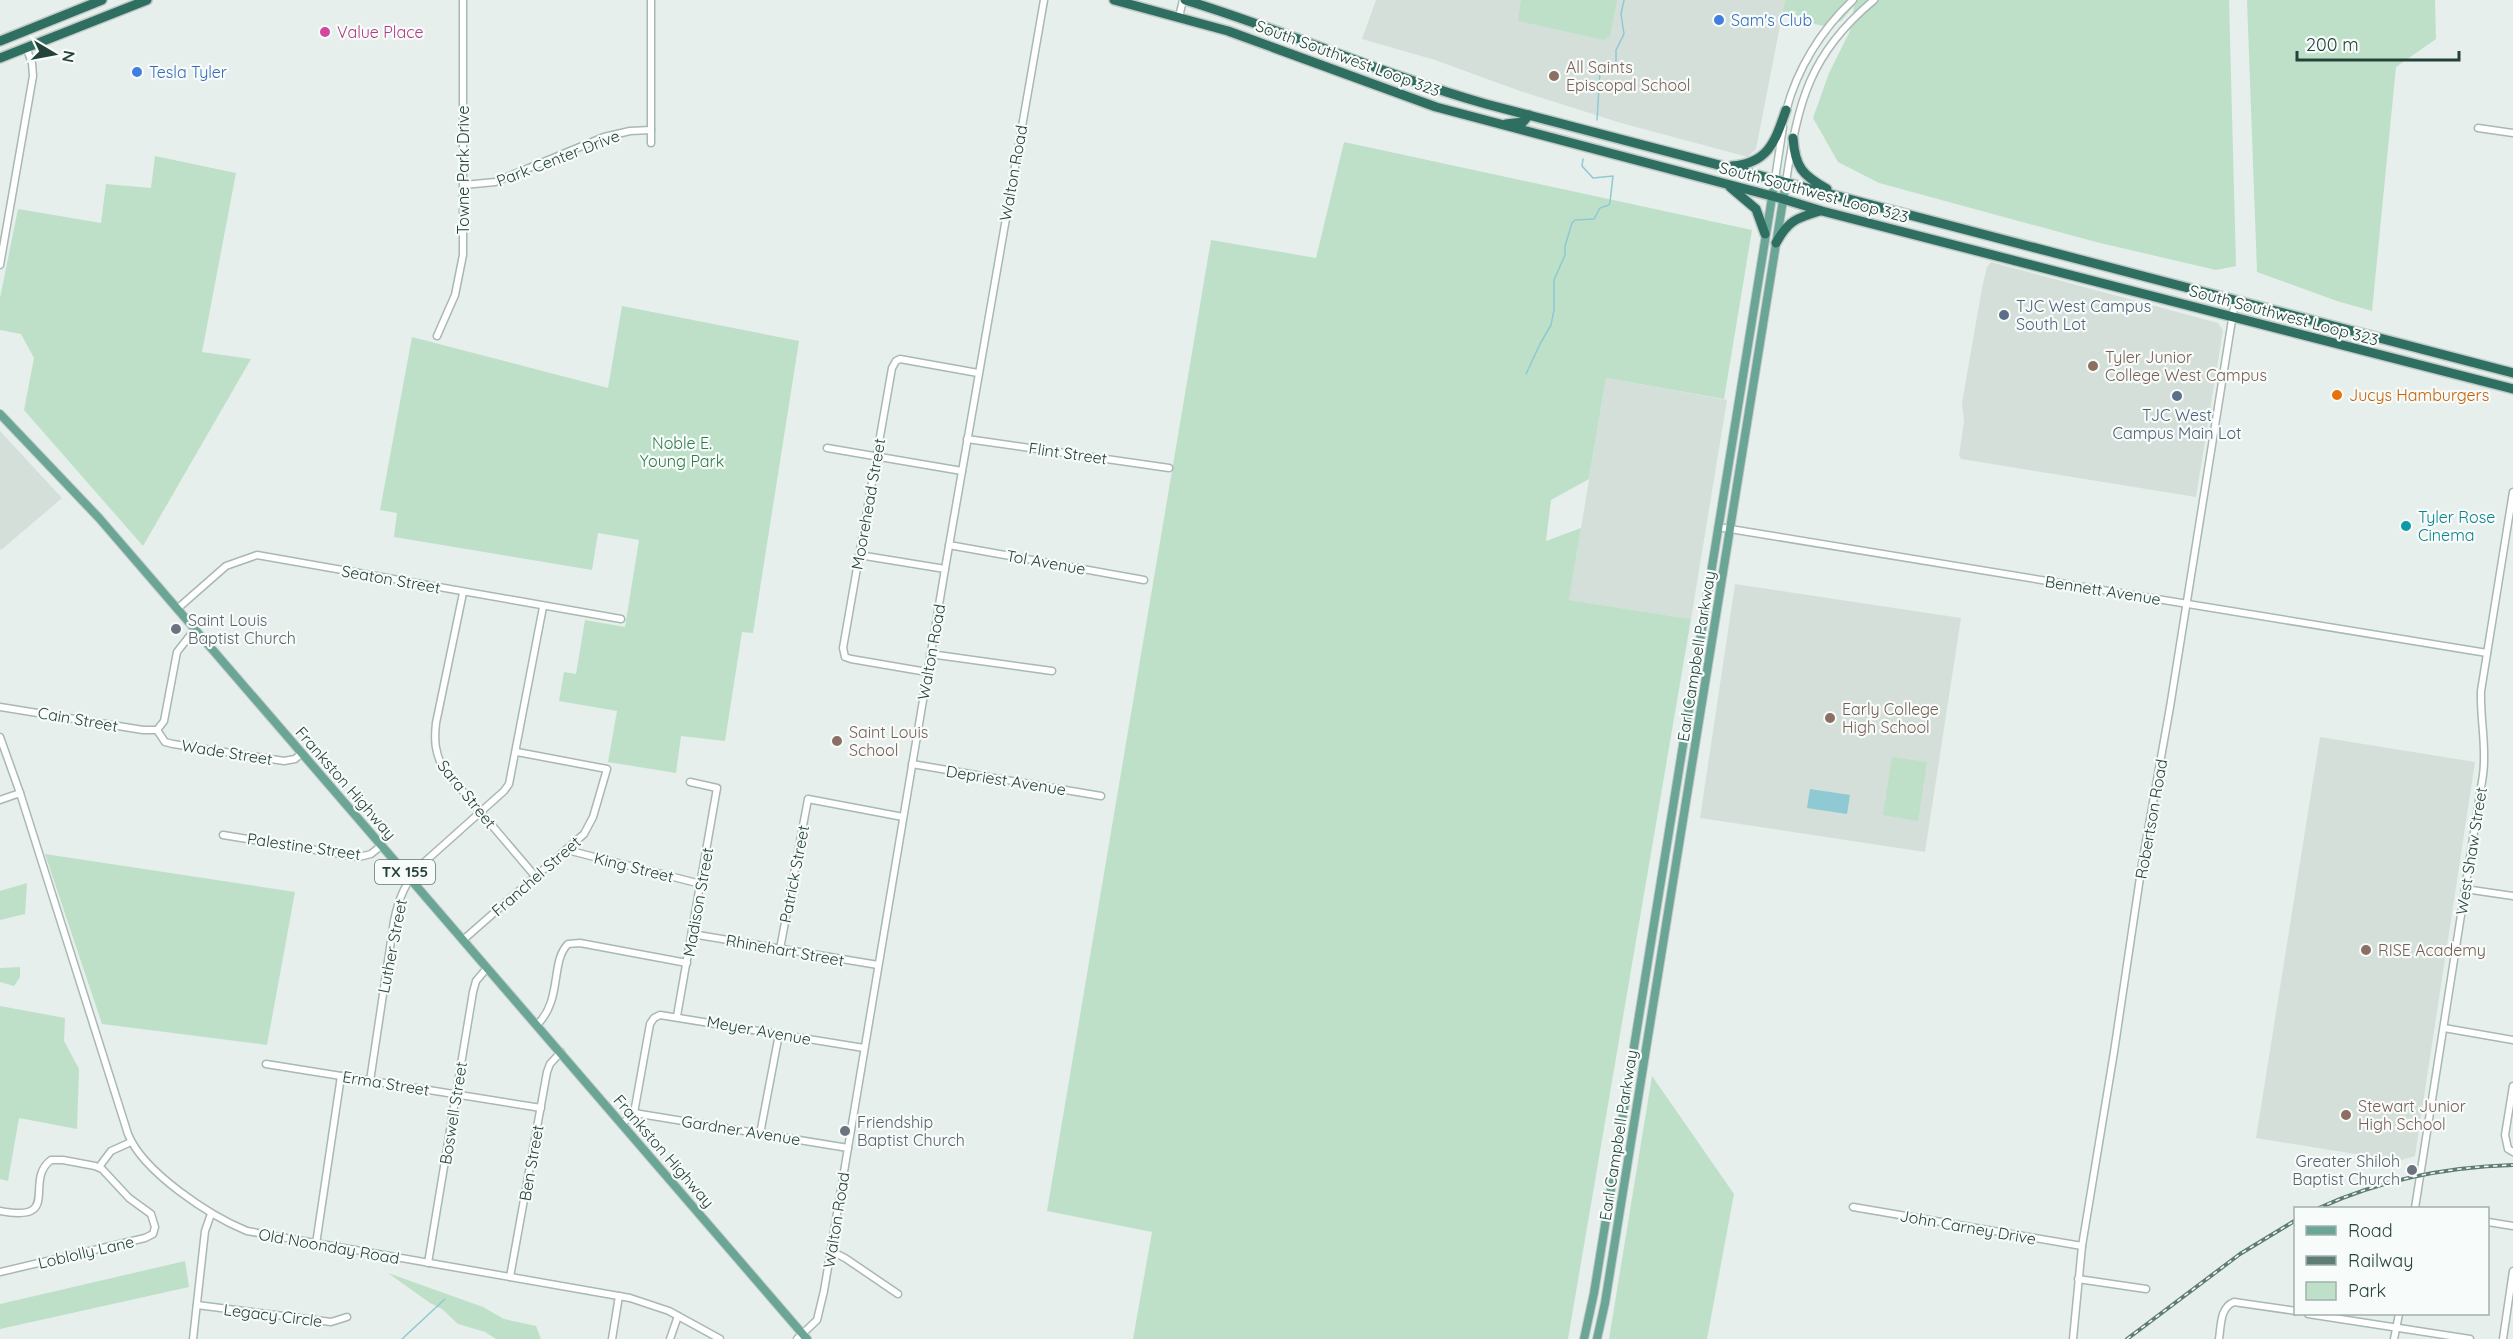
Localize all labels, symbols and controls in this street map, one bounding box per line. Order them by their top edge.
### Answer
place label: Sam's Club [1731,10,1812,30]
marker: Sam's Club [1712,13,1726,27]
street label: South Southwest Loop 323 [1253,15,1443,101]
place label: Value Place [337,22,423,42]
north arrow [24,24,84,84]
scale bar [2297,24,2459,62]
marker: Value Place [318,25,332,39]
text: 200 m [2306,33,2359,56]
text: N [58,49,80,64]
place label: All Saints Episcopal School [1566,57,1690,95]
place label: Tesla Tyler [149,62,227,82]
marker: Tesla Tyler [130,65,144,79]
marker: All Saints Episcopal School [1547,69,1561,83]
street label: Towne Park Drive [453,106,473,234]
street label: Walton Road [995,124,1031,222]
street label: Park Center Drive [494,125,622,191]
street label: South Southwest Loop 323 [1717,157,1911,227]
street label: South Southwest Loop 323 [2187,280,2381,350]
place label: TJC West Campus South Lot [2016,296,2151,334]
marker: TJC West Campus South Lot [1997,308,2011,322]
place label: Tyler Junior College West Campus [2105,347,2267,385]
marker: Tyler Junior College West Campus [2086,359,2100,373]
place label: Jucys Hamburgers [2349,385,2489,405]
marker: Jucys Hamburgers [2330,388,2344,402]
marker: TJC West Campus Main Lot [2170,389,2184,403]
place label: TJC West Campus Main Lot [2113,405,2241,443]
park label: Noble E. Young Park [640,433,724,471]
street label: Moorehead Street [847,437,889,571]
street label: Flint Street [1028,438,1108,468]
place label: Tyler Rose Cinema [2418,507,2495,545]
marker: Tyler Rose Cinema [2399,519,2413,533]
street label: Tol Avenue [1005,545,1087,579]
street label: Seaton Street [340,560,442,598]
street label: Earl Campbell Parkway [1673,569,1719,743]
street label: Bennett Avenue [2044,571,2162,609]
street label: Walton Road [913,603,949,701]
place label: Saint Louis Baptist Church [188,610,296,648]
marker: Saint Louis Baptist Church [169,622,183,636]
place label: Early College High School [1842,699,1939,737]
street label: Cain Street [36,702,120,736]
marker: Early College High School [1823,711,1837,725]
street label: Frankston Highway [291,722,401,844]
place label: Saint Louis School [849,722,928,760]
marker: Saint Louis School [830,734,844,748]
street label: Wade Street [180,735,274,769]
street label: Sara Street [433,756,501,832]
street label: Robertson Road [2131,757,2171,881]
street label: Depriest Avenue [945,761,1067,799]
street label: West Shaw Street [2451,786,2491,916]
street label: Patrick Street [775,823,813,925]
street label: Palestine Street [246,828,362,864]
street label: Franchel Street [487,832,585,920]
street label: Madison Street [679,846,717,958]
street label: King Street [592,847,676,887]
road number: TX 155 [375,860,435,884]
street label: Luther Street [373,897,411,995]
street label: Rhinehart Street [724,930,846,970]
place label: RISE Academy [2378,940,2486,960]
marker: RISE Academy [2359,943,2373,957]
street label: Meyer Avenue [705,1011,813,1049]
street label: Earl Campbell Parkway [1595,1048,1641,1222]
street label: Boswell Street [435,1060,471,1166]
street label: Erma Street [341,1066,431,1100]
street label: Frankston Highway [609,1090,719,1212]
place label: Stewart Junior High School [2358,1096,2466,1134]
marker: Stewart Junior High School [2339,1108,2353,1122]
street label: Gardner Avenue [680,1111,802,1149]
place label: Friendship Baptist Church [857,1112,965,1150]
street label: Ben Street [514,1123,548,1203]
marker: Friendship Baptist Church [838,1124,852,1138]
place label: Greater Shiloh Baptist Church [2292,1151,2400,1189]
marker: Greater Shiloh Baptist Church [2405,1163,2419,1177]
street label: Walton Road [819,1171,853,1269]
street label: John Carney Drive [1898,1205,2038,1249]
legend [2294,1207,2489,1315]
text: Road [2348,1219,2393,1242]
street label: Old Noonday Road [257,1224,401,1268]
street label: Loblolly Lane [36,1231,136,1273]
text: Railway [2348,1249,2414,1272]
text: Park [2348,1279,2386,1302]
street label: Legacy Circle [222,1299,324,1331]

